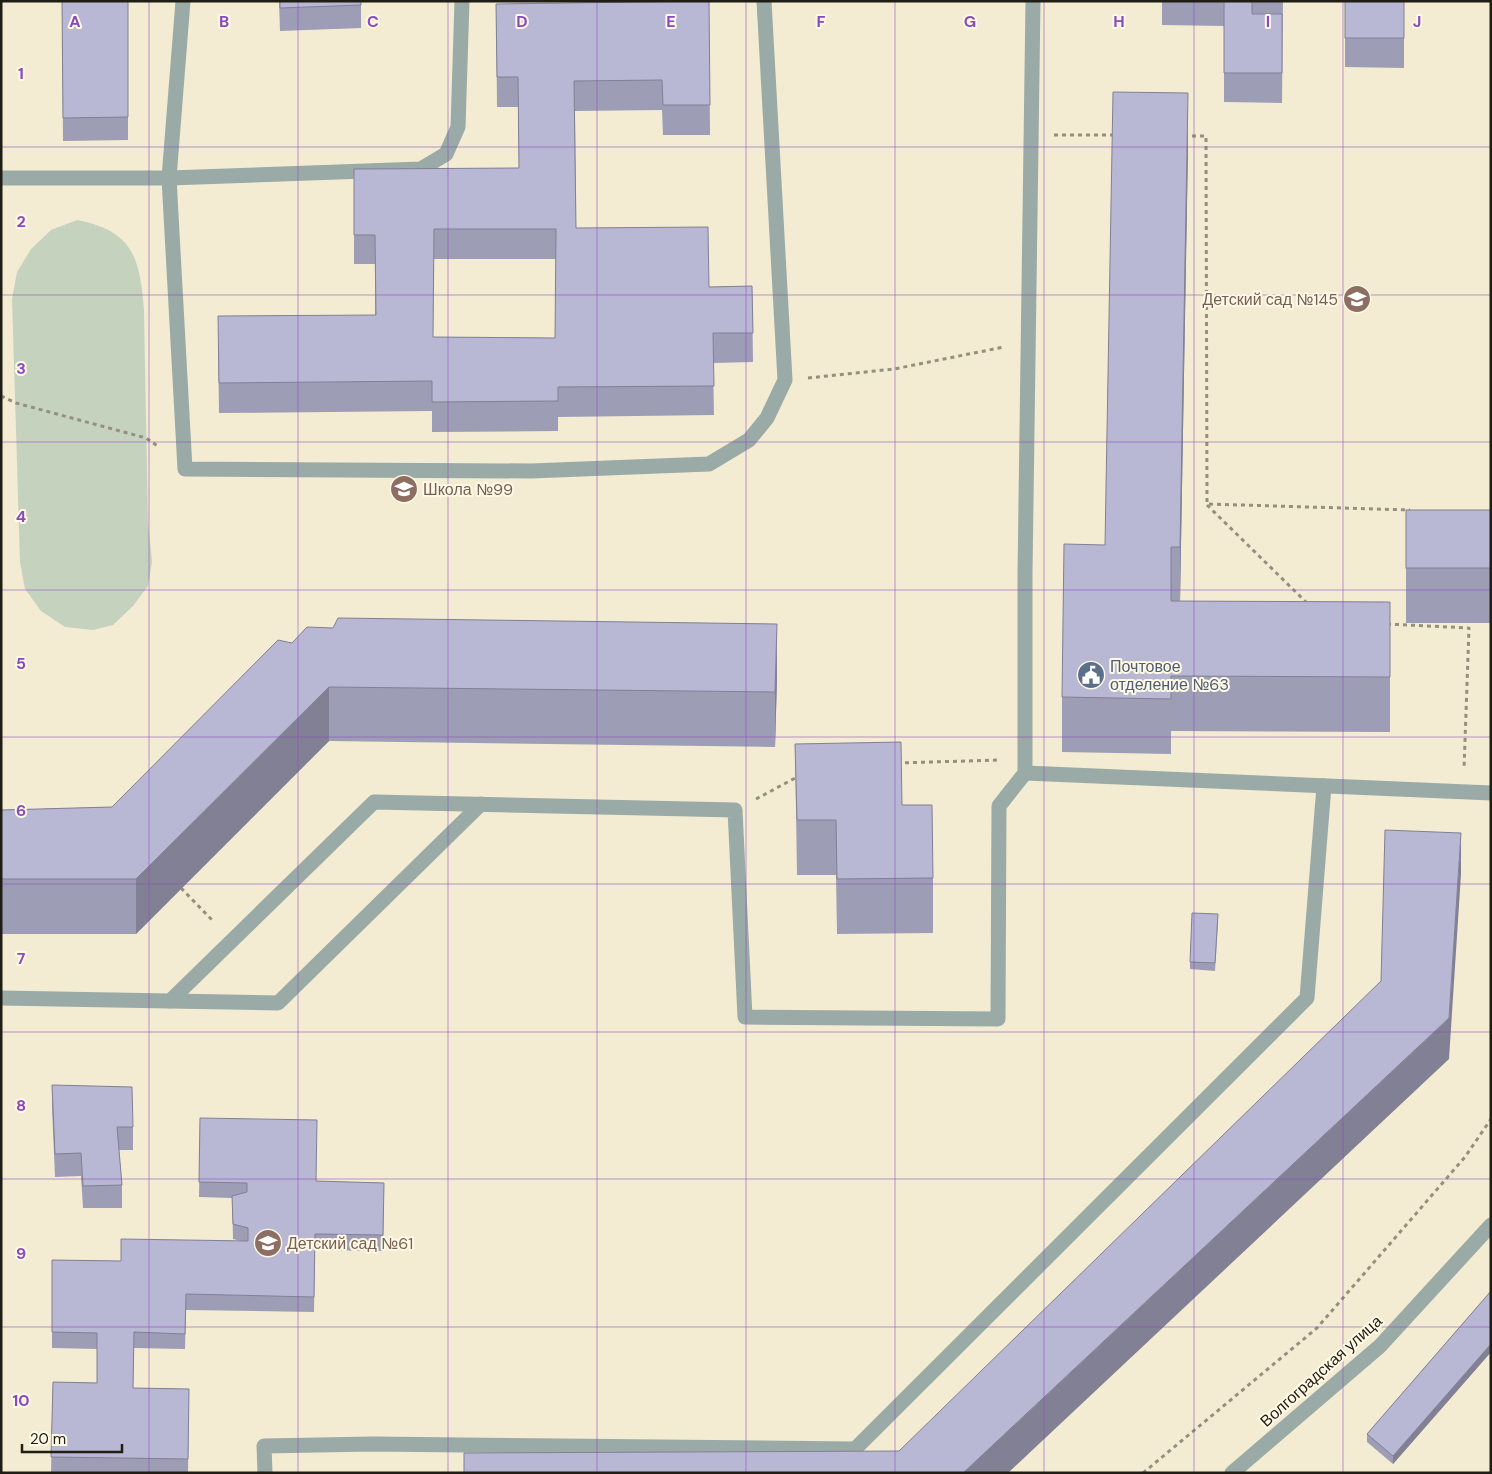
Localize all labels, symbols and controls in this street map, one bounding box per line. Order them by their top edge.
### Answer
text: A [69,11,81,32]
text: B [219,11,229,32]
text: C [367,11,379,32]
text: D [516,11,528,32]
text: E [666,11,676,32]
text: F [817,11,826,32]
text: G [964,11,976,32]
text: H [1113,11,1125,32]
text: I [1266,11,1270,32]
text: J [1413,11,1421,32]
text: 1 [18,63,24,84]
text: 2 [16,211,26,232]
school or university icon: Детский сад №145 [1342,284,1372,314]
place label: Детский сад №145 [1202,289,1338,310]
text: 3 [16,358,26,379]
school or university icon: Школа №99 [389,474,419,504]
place label: Школа №99 [423,479,513,500]
text: 4 [16,506,26,527]
text: 5 [16,653,26,674]
place label: Почтовое отделение №63 [1110,656,1229,695]
public building icon: Почтовое отделение №63 [1076,660,1106,690]
text: 6 [16,800,26,821]
text: 7 [17,948,26,969]
text: 8 [16,1095,26,1116]
school or university icon: Детский сад №61 [253,1228,283,1258]
place label: Детский сад №61 [287,1233,413,1254]
text: 9 [16,1243,26,1264]
street label: Волгоградская улица [1256,1311,1386,1431]
text: 10 [12,1390,30,1411]
scale bar [22,1422,122,1454]
text: 20 m [30,1429,66,1449]

